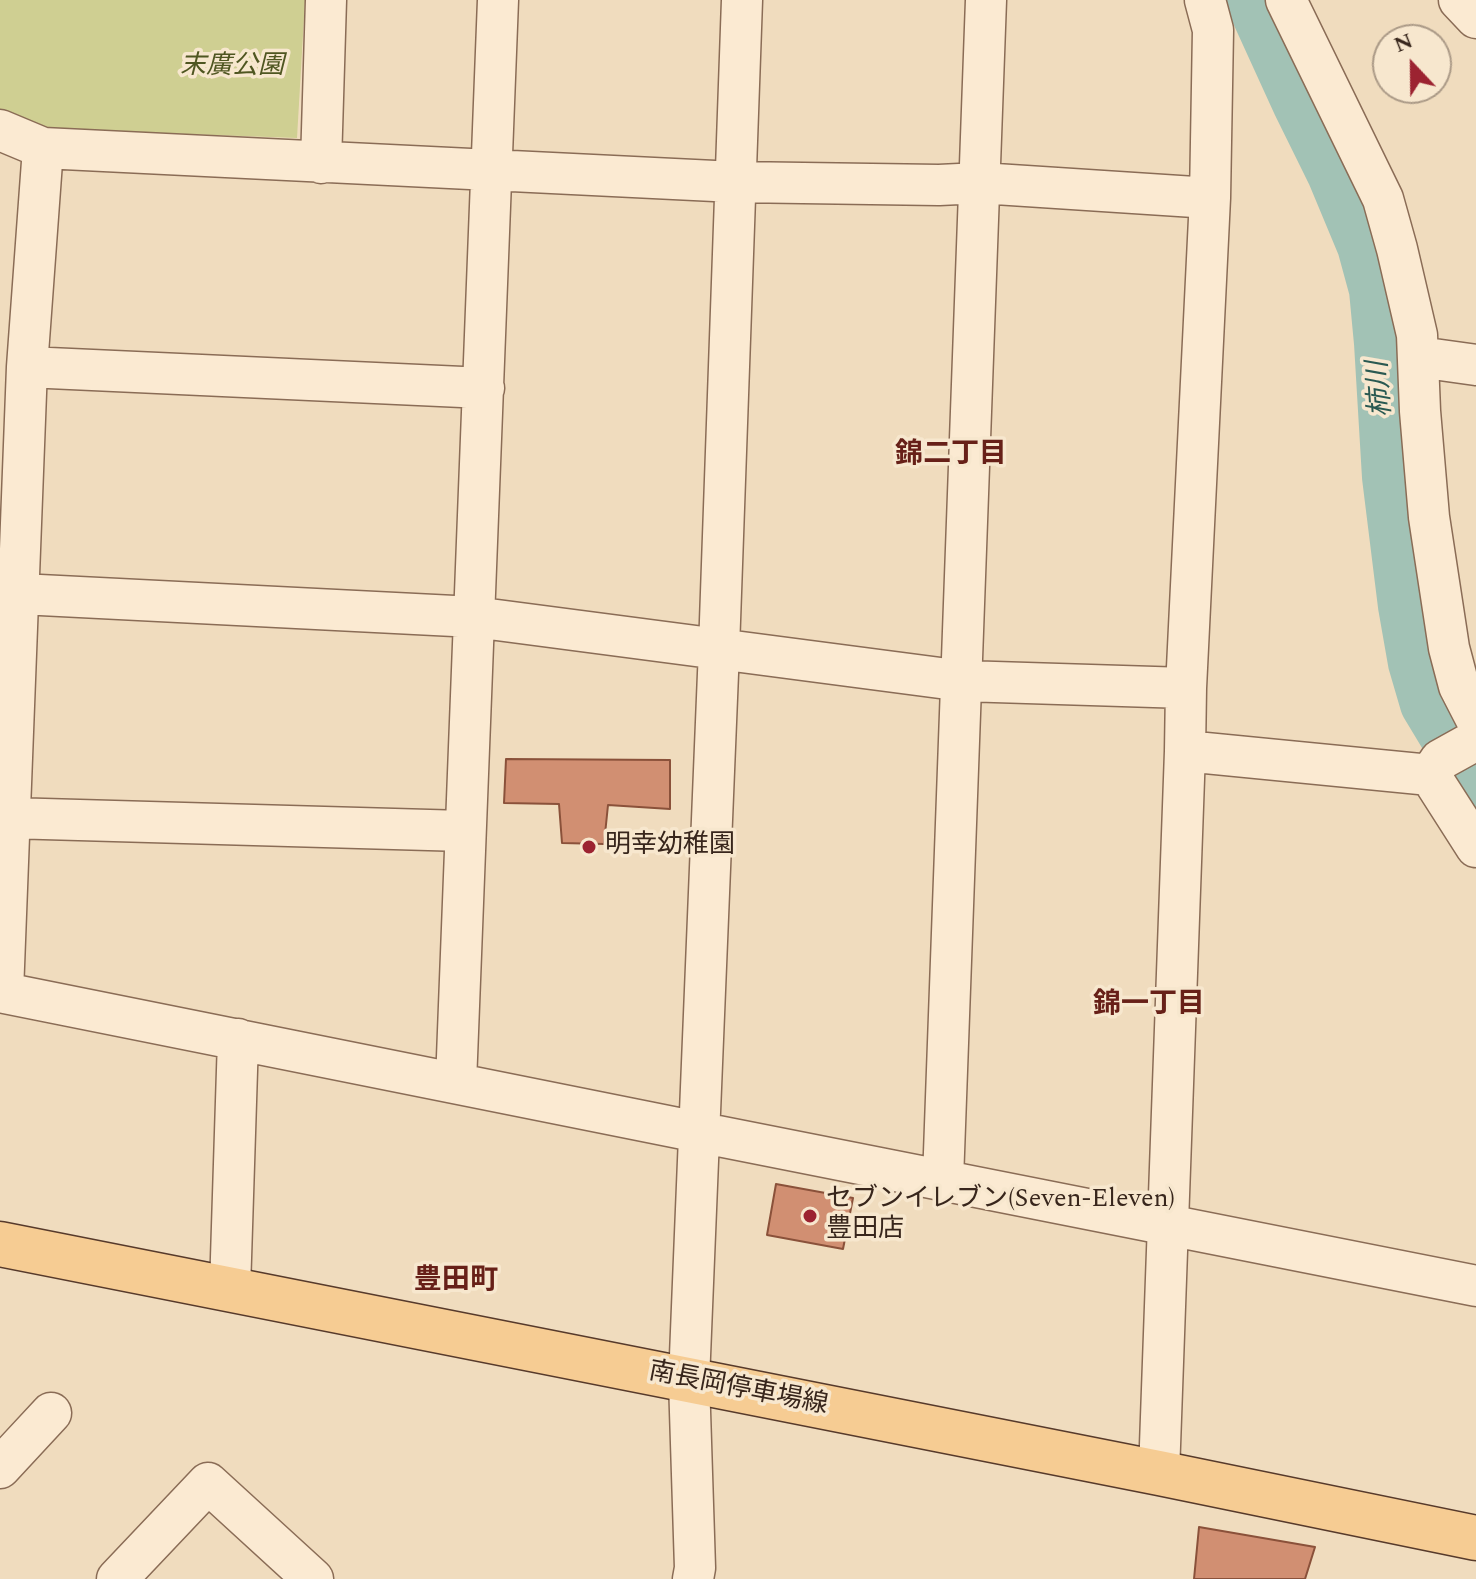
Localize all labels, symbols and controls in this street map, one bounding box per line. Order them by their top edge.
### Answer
north arrow [1372,24,1452,104]
text: N [1389,24,1418,62]
park label: 末廣公園 [180,52,284,84]
water label: 柿川 [1363,360,1401,418]
district label: 錦二丁目 [895,440,1007,474]
place label: 明幸幼稚園 [605,831,735,863]
marker: 明幸幼稚園 [580,838,598,856]
district label: 錦一丁目 [1093,990,1205,1024]
place label: セブンイレブン(Seven-Eleven) 豊田店 [826,1185,1175,1246]
marker: セブンイレブン(Seven-Eleven) 豊田店 [801,1207,819,1225]
district label: 豊田町 [414,1266,498,1300]
street label: 南長岡停車場線 [646,1357,830,1423]

